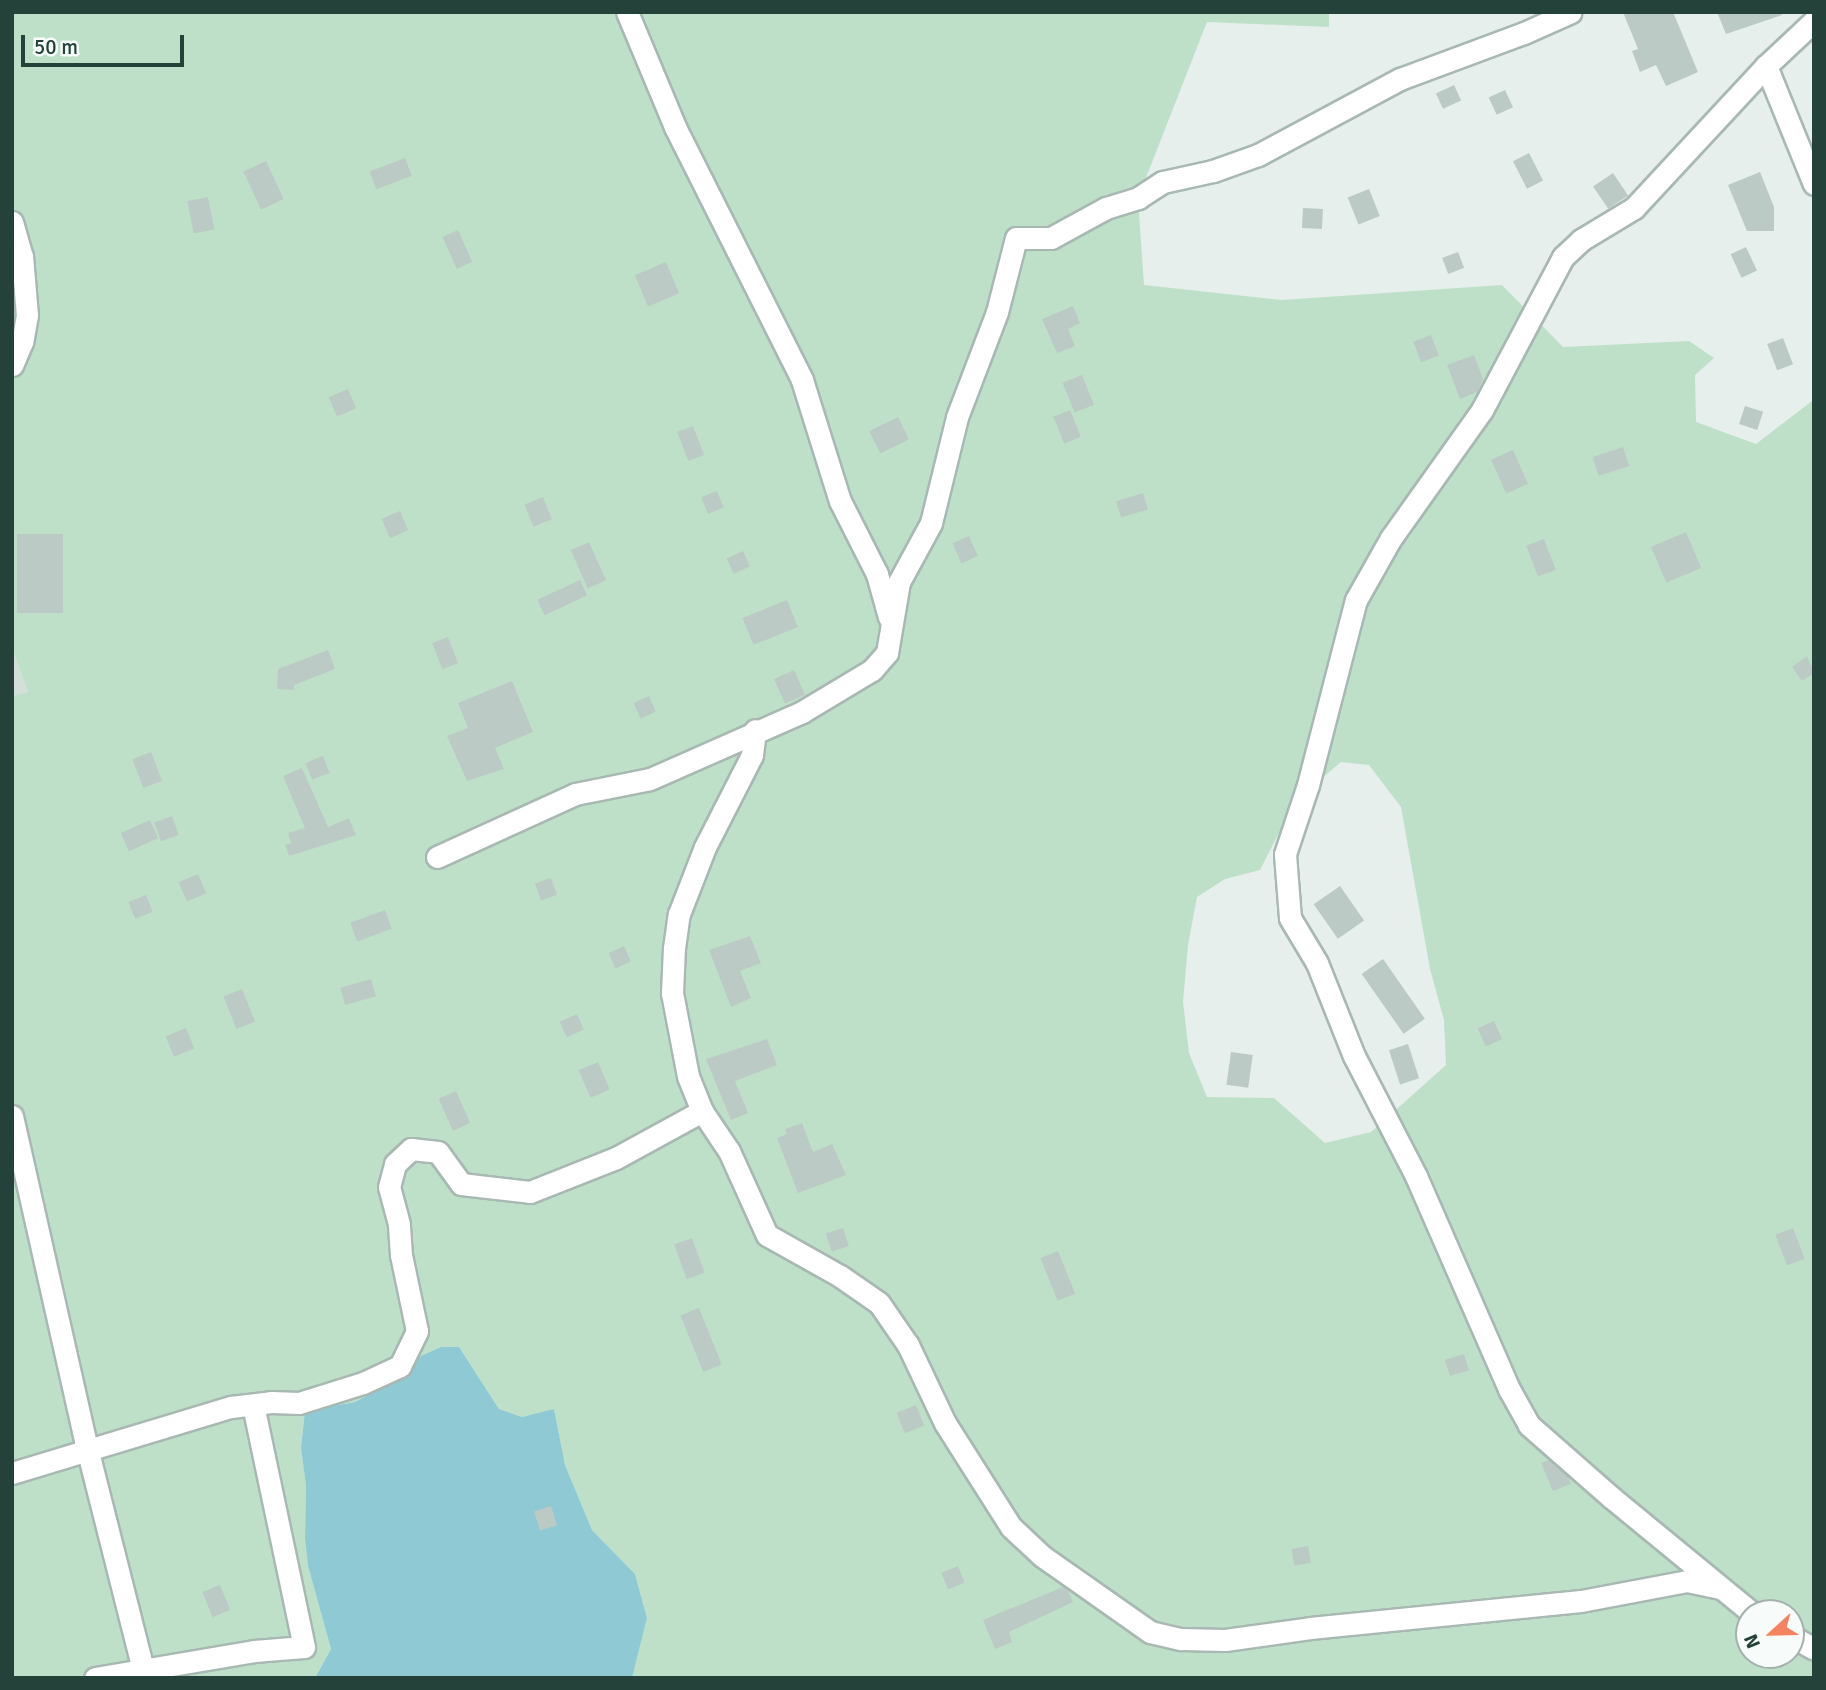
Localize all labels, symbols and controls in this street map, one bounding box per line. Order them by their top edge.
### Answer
scale bar [24,21,187,65]
text: 50 m [34,34,78,60]
north arrow [1735,1599,1805,1669]
text: N [1739,1630,1766,1652]

